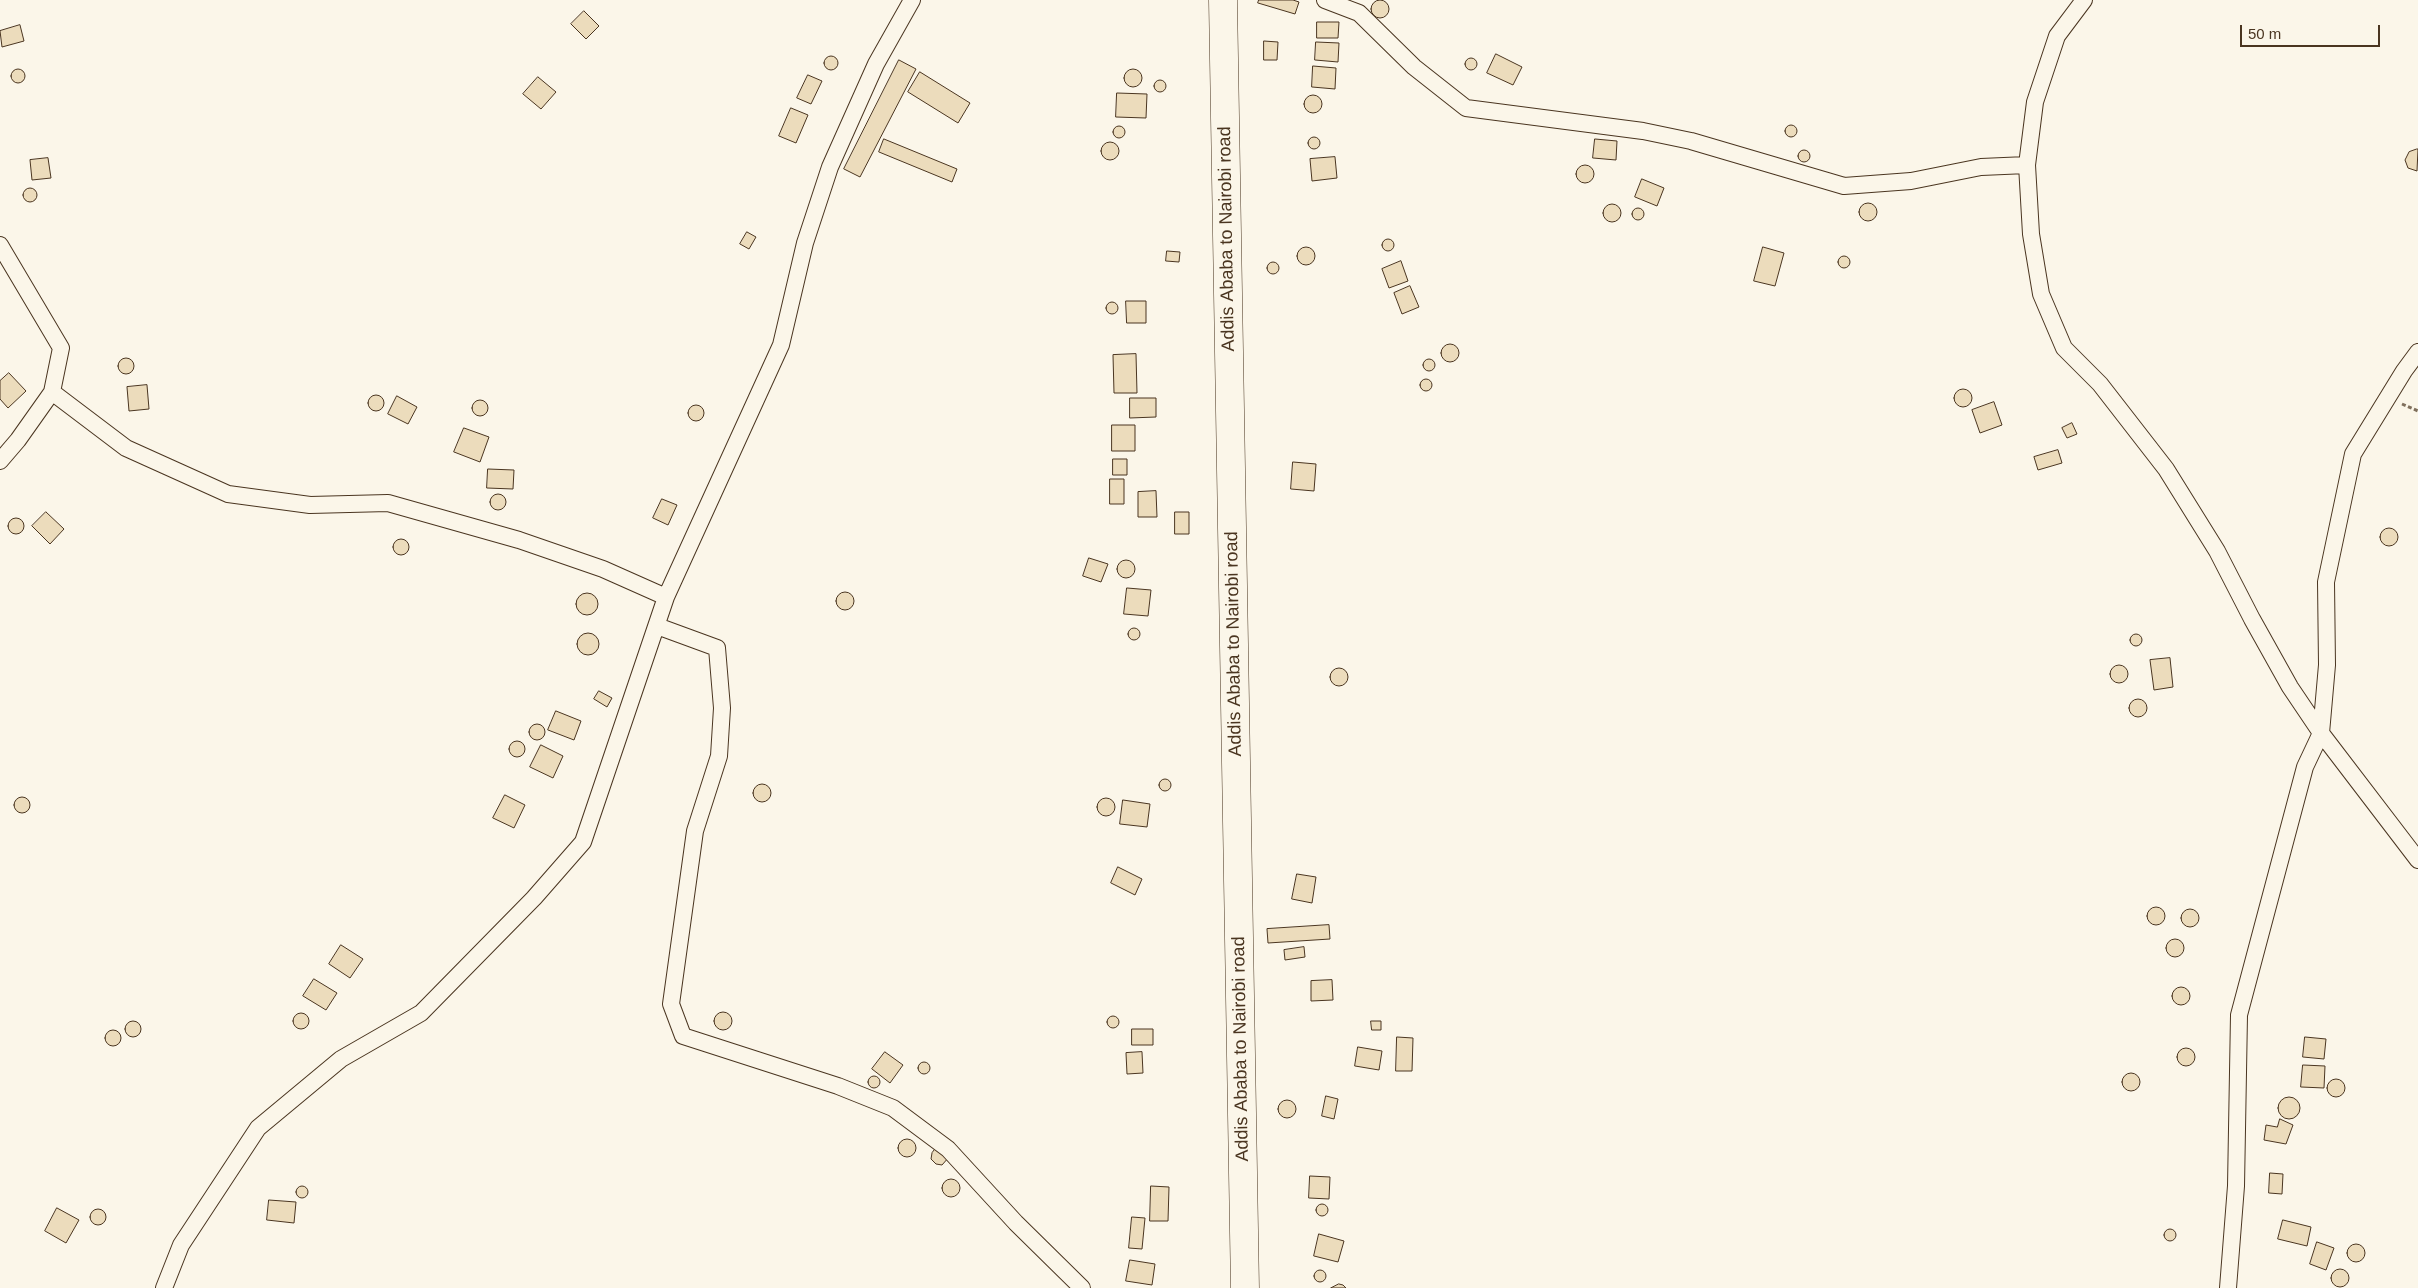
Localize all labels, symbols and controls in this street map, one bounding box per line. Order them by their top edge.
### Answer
scale bar [2243,15,2383,47]
text: 50 m [2248,25,2281,42]
street label: Addis Ababa to Nairobi road [1214,126,1240,352]
street label: Addis Ababa to Nairobi road [1221,531,1247,757]
street label: Addis Ababa to Nairobi road [1228,936,1254,1162]

